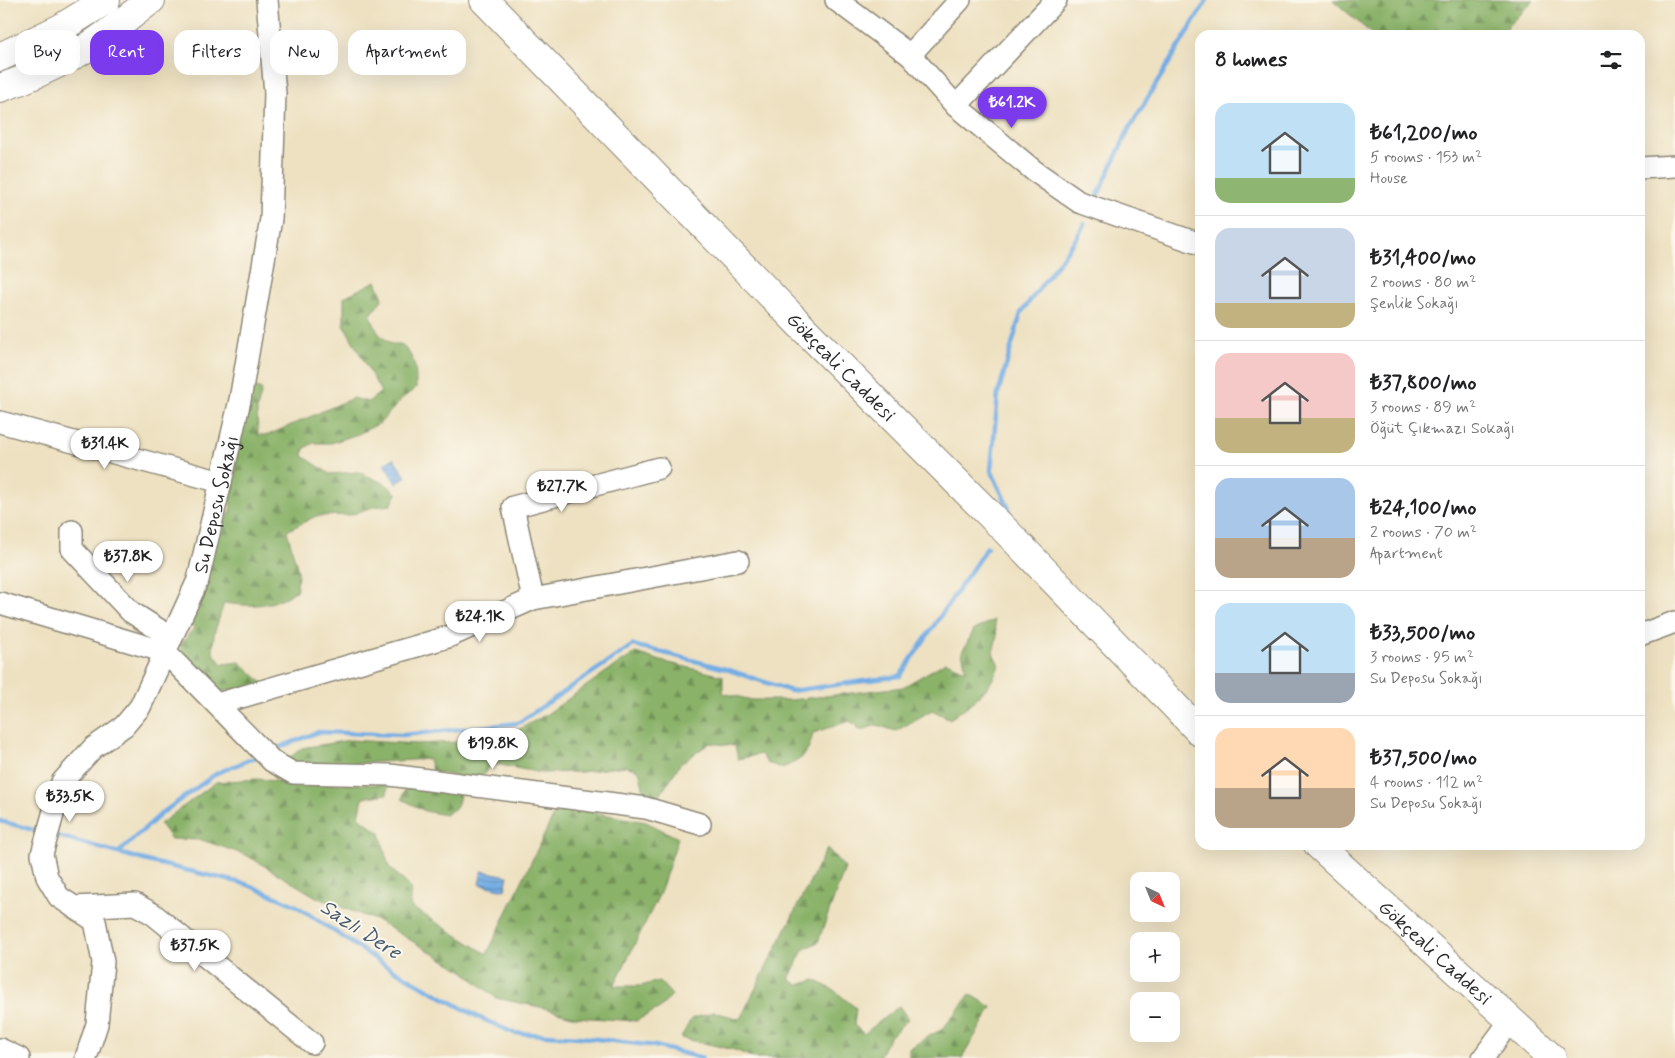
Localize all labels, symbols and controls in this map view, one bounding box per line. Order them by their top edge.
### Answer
chip: Buy [15,30,80,75]
chip: Rent [90,30,164,75]
chip: Filters [174,30,260,75]
chip: New [270,30,338,75]
chip: Apartment [348,30,466,75]
text: 8 homes [1215,46,1287,74]
icon: filters [1597,46,1625,74]
pin: ₺61.2K [971,86,1053,129]
text: ₺61.2K [989,92,1035,113]
text: ₺61,200/mo [1370,119,1477,147]
icon: home [1255,123,1315,183]
text: 5 rooms · 153 m² [1370,147,1482,168]
text: House [1370,168,1408,189]
text: ₺31,400/mo [1370,244,1476,272]
icon: home [1255,248,1315,308]
text: 2 rooms · 80 m² [1370,272,1476,293]
text: Şenlik Sokağı [1370,293,1459,314]
street label: Gökçeali Caddesi [780,307,901,428]
text: ₺37,800/mo [1370,369,1477,397]
icon: home [1255,373,1315,433]
text: 3 rooms · 89 m² [1370,397,1476,418]
text: Öğüt Çıkmazı Sokağı [1370,418,1515,439]
pin: ₺31.4K [64,428,146,470]
text: ₺31.4K [81,433,129,454]
street label: Su Deposu Sokağı [188,433,246,576]
pin: ₺27.7K [521,470,603,513]
text: ₺27.7K [537,476,587,497]
text: ₺24,100/mo [1370,494,1476,522]
icon: home [1255,498,1315,558]
text: 2 rooms · 70 m² [1370,522,1477,543]
pin: ₺37.8K [87,540,169,583]
text: Apartment [1370,543,1443,564]
text: ₺37.8K [104,546,152,567]
pin: ₺24.1K [439,600,521,643]
text: ₺24.1K [456,606,504,627]
text: ₺33,500/mo [1370,619,1475,647]
icon: home [1255,623,1315,683]
text: 3 rooms · 95 m² [1370,647,1474,668]
text: Su Deposu Sokağı [1370,668,1483,689]
pin: ₺19.8K [452,728,534,770]
text: ₺19.8K [468,733,518,754]
text: ₺37,500/mo [1370,744,1477,772]
icon: home [1255,748,1315,808]
text: 4 rooms · 112 m² [1370,772,1483,793]
pin: ₺33.5K [29,780,111,823]
text: ₺33.5K [46,786,94,807]
text: Su Deposu Sokağı [1370,793,1483,814]
north arrow [1130,872,1180,922]
map controls [1130,872,1180,1042]
water label: Sazlı Dere [315,893,408,967]
street label: Gökçeali Caddesi [1372,894,1497,1012]
pin: ₺37.5K [154,930,236,972]
button: + [1130,932,1180,982]
text: ₺37.5K [171,935,219,956]
button: − [1130,992,1180,1042]

